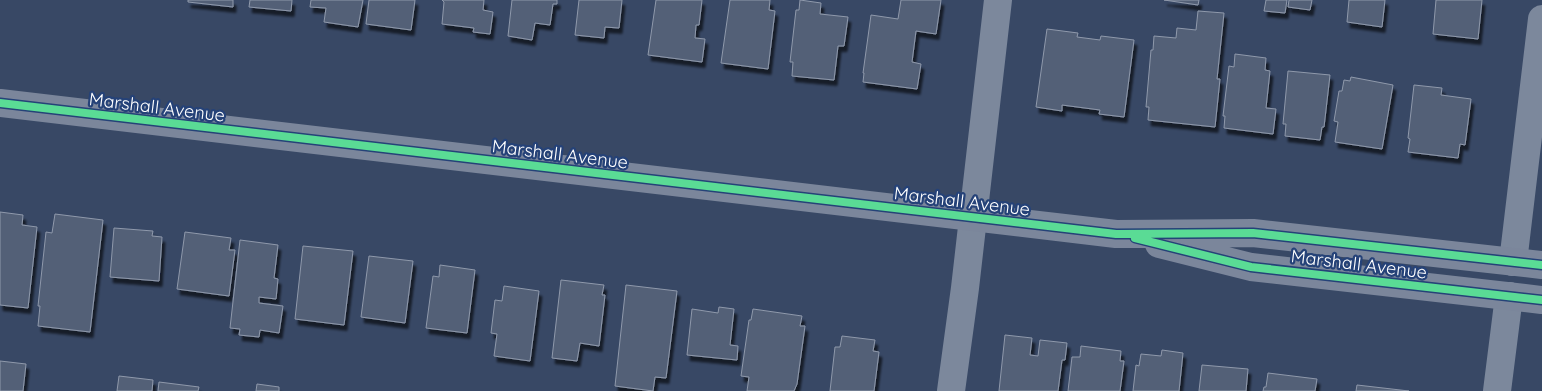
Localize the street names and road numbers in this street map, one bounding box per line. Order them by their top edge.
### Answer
street label: Marshall Avenue [88,87,226,127]
street label: Marshall Avenue [491,134,629,174]
street label: Marshall Avenue [893,181,1031,221]
street label: Marshall Avenue [1290,244,1428,284]

